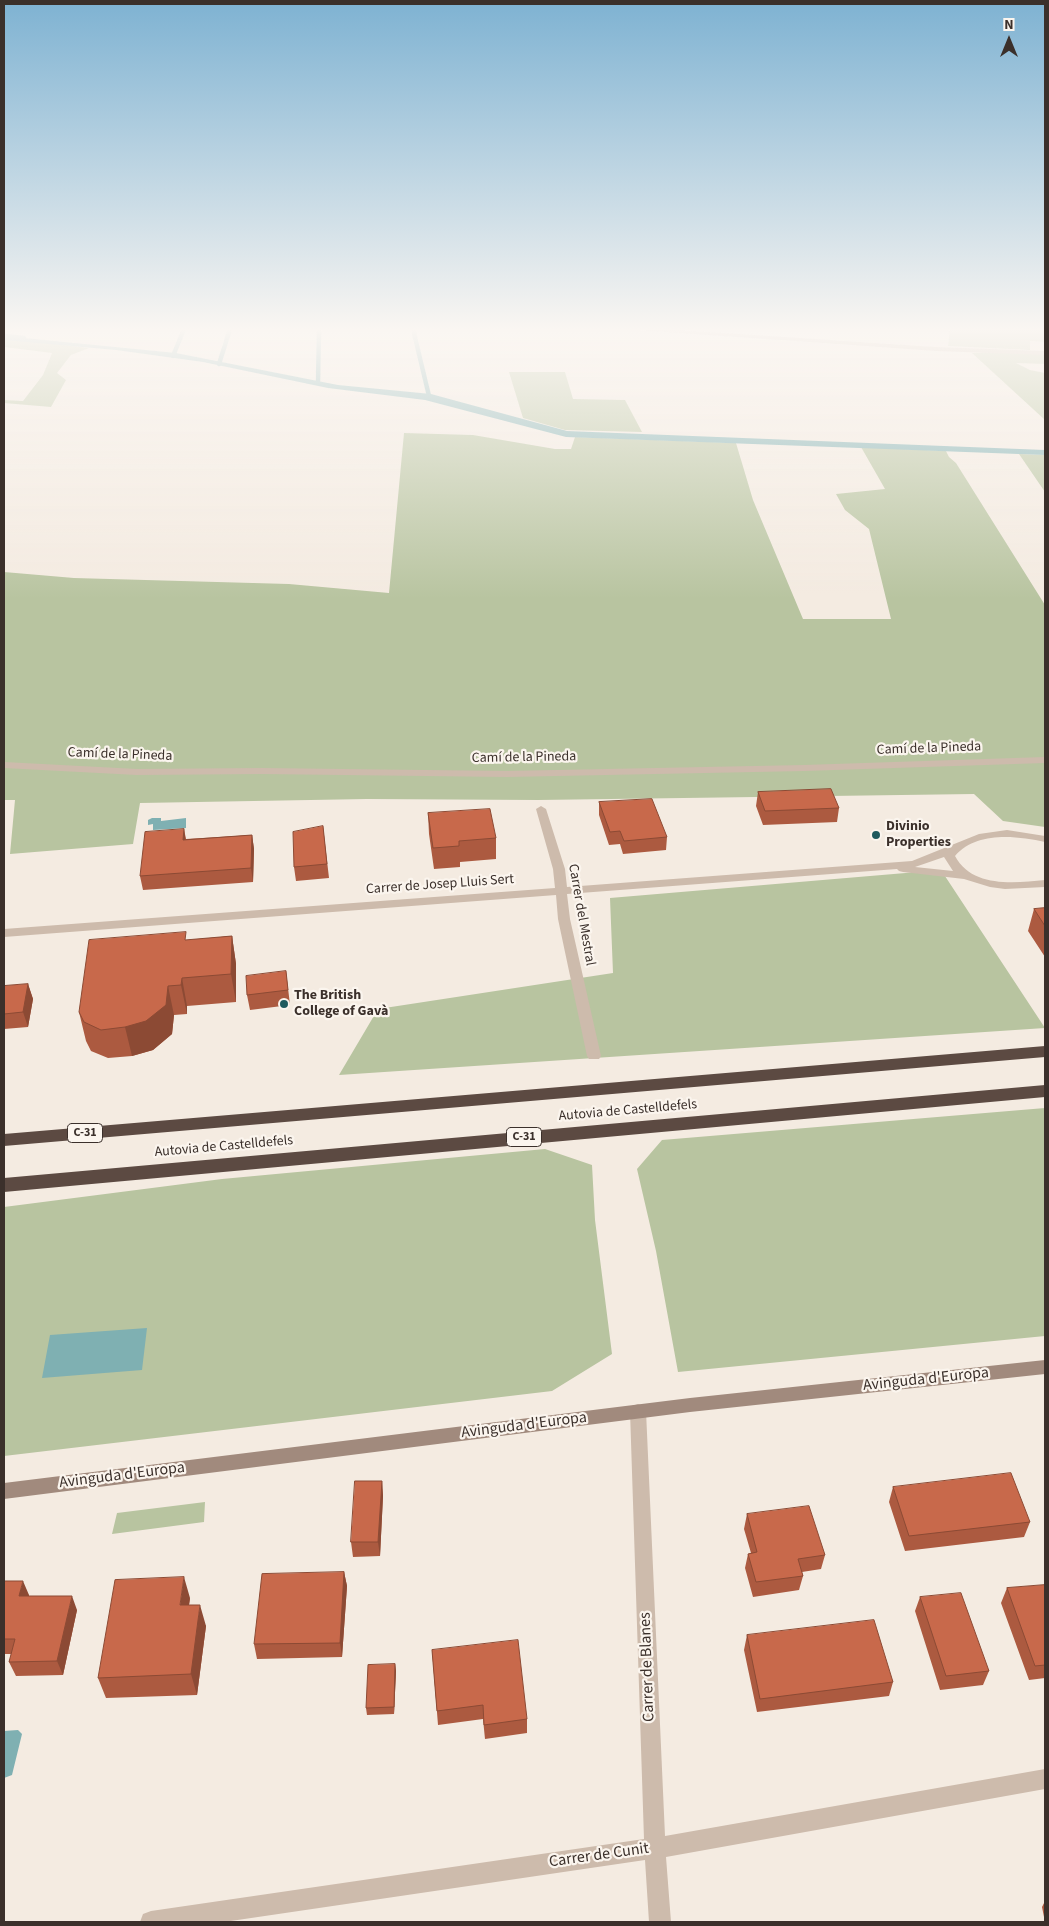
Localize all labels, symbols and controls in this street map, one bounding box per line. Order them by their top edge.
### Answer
north arrow [984,15,1034,65]
text: N [1004,15,1014,35]
street label: Camí de la Pineda [876,739,982,759]
street label: Camí de la Pineda [67,745,173,765]
street label: Camí de la Pineda [472,749,576,767]
place label: Divinio Properties [886,819,951,852]
marker: Divinio Properties [870,829,882,841]
street label: Carrer del Mestral [564,863,598,967]
street label: Carrer de Josep Lluis Sert [365,871,515,899]
place label: The British College of Gavà [294,988,388,1020]
marker: The British College of Gavà [278,998,290,1010]
street label: Autovia de Castelldefels [558,1097,698,1125]
road number: C-31 [68,1124,102,1142]
road number: C-31 [506,1128,542,1146]
street label: Autovia de Castelldefels [154,1133,294,1161]
street label: Avinguda d'Europa [862,1364,990,1396]
street label: Avinguda d'Europa [460,1409,588,1443]
street label: Avinguda d'Europa [58,1459,186,1493]
street label: Carrer de Blanes [636,1612,660,1722]
street label: Carrer de Cunit [548,1839,650,1873]

